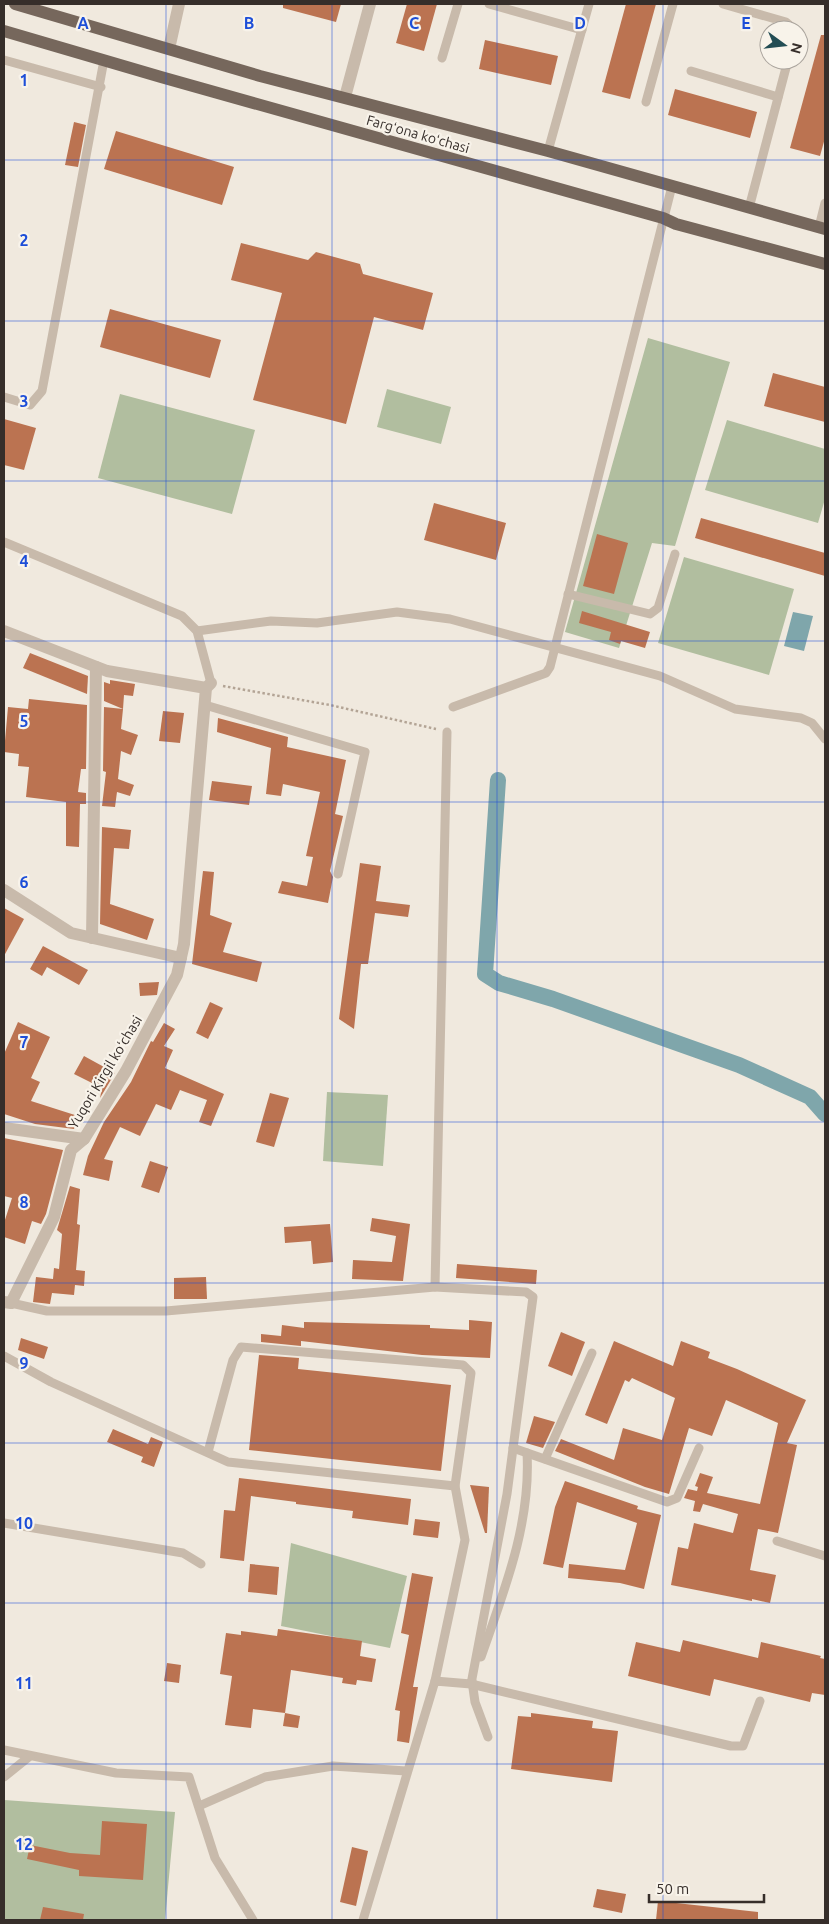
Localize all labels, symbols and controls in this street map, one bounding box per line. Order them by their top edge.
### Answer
text: A [77,14,89,32]
text: B [244,14,254,32]
text: C [409,14,419,32]
text: D [574,14,586,32]
text: E [741,14,751,32]
north arrow [759,20,809,70]
text: N [787,41,806,55]
text: 1 [19,71,29,89]
street label: Fargʻona koʻchasi [365,112,471,156]
text: 2 [19,231,29,249]
text: 3 [19,392,29,410]
text: 4 [19,552,29,570]
text: 5 [19,712,29,730]
text: 6 [19,873,29,891]
street label: Yuqori Kirgil koʻchasi [65,1013,145,1131]
text: 7 [19,1033,29,1051]
text: 8 [19,1193,29,1211]
text: 9 [19,1354,29,1372]
text: 10 [15,1514,33,1532]
text: 11 [15,1674,33,1692]
text: 12 [15,1835,33,1853]
scale bar [649,1872,764,1904]
text: 50 m [656,1880,689,1897]

